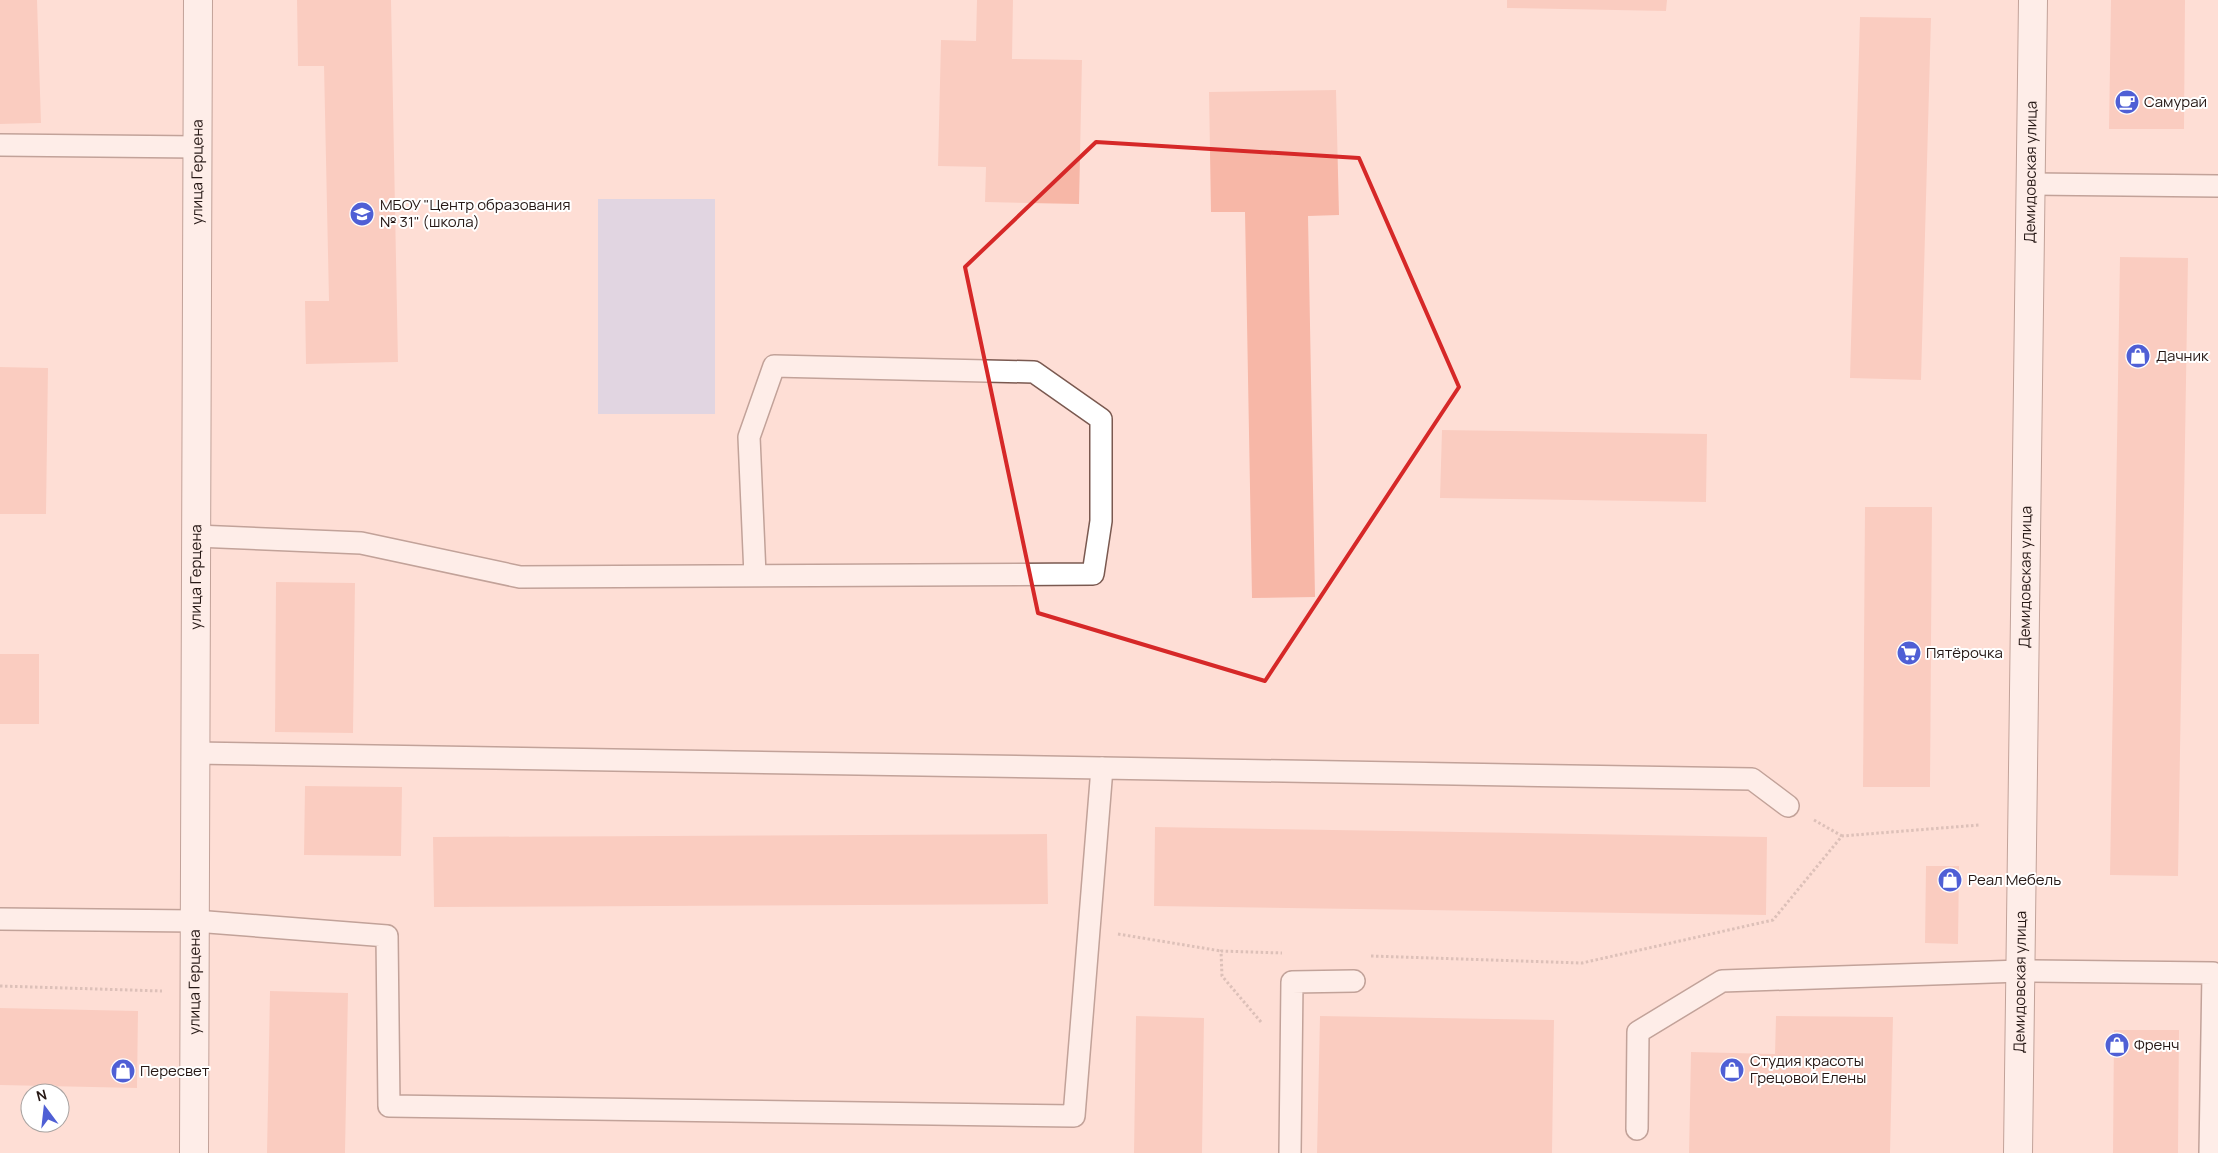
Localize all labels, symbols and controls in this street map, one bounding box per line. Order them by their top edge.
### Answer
cafe icon: Самурай [2114,89,2140,115]
place label: Самурай [2144,91,2207,112]
street label: Демидовская улица [2019,101,2042,243]
street label: улица Герцена [186,119,208,225]
place label: МБОУ "Центр образования № 31" (школа) [380,194,571,232]
school or university icon: МБОУ "Центр образования № 31" (школа) [349,201,375,227]
shop icon: Дачник [2125,343,2151,369]
place label: Дачник [2156,345,2209,366]
street label: Демидовская улица [2014,506,2036,648]
street label: улица Герцена [185,524,206,630]
supermarket icon: Пятёрочка [1896,640,1922,666]
place label: Пятёрочка [1926,642,2003,663]
shop icon: Реал Мебель [1937,867,1963,893]
place label: Реал Мебель [1968,869,2061,890]
street label: Демидовская улица [2008,911,2031,1053]
street label: улица Герцена [183,929,205,1035]
shop icon: Френч [2104,1032,2130,1058]
place label: Френч [2134,1034,2179,1055]
place label: Студия красоты Грецовой Елены [1750,1050,1866,1088]
shop icon: Студия красоты Грецовой Елены [1719,1057,1745,1083]
shop icon: Пересвет [110,1058,136,1084]
place label: Пересвет [140,1060,210,1081]
north arrow [20,1083,70,1133]
text: N [34,1084,49,1105]

